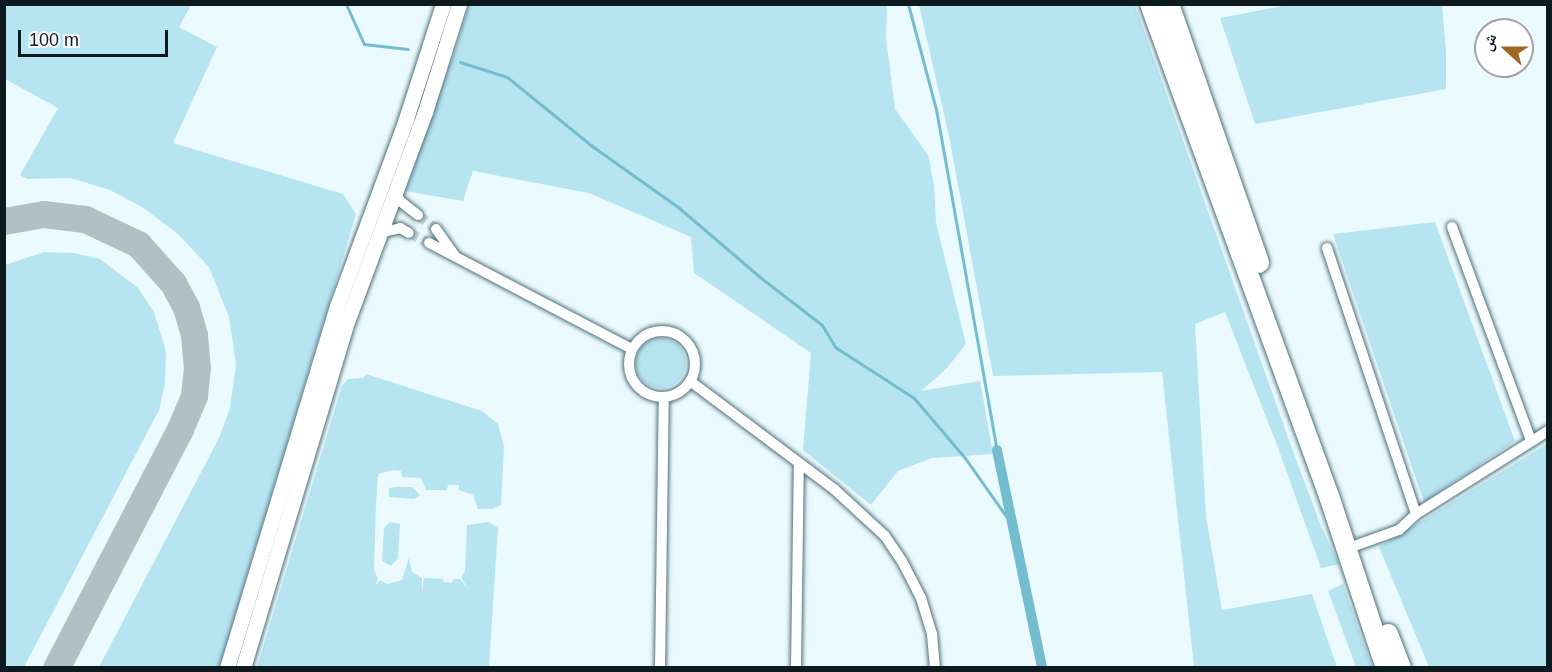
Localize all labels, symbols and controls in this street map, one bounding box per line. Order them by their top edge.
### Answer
scale bar [21,18,171,56]
north arrow [1474,18,1534,78]
text: 100 m [29,30,79,50]
text: ش [1478,31,1500,53]

